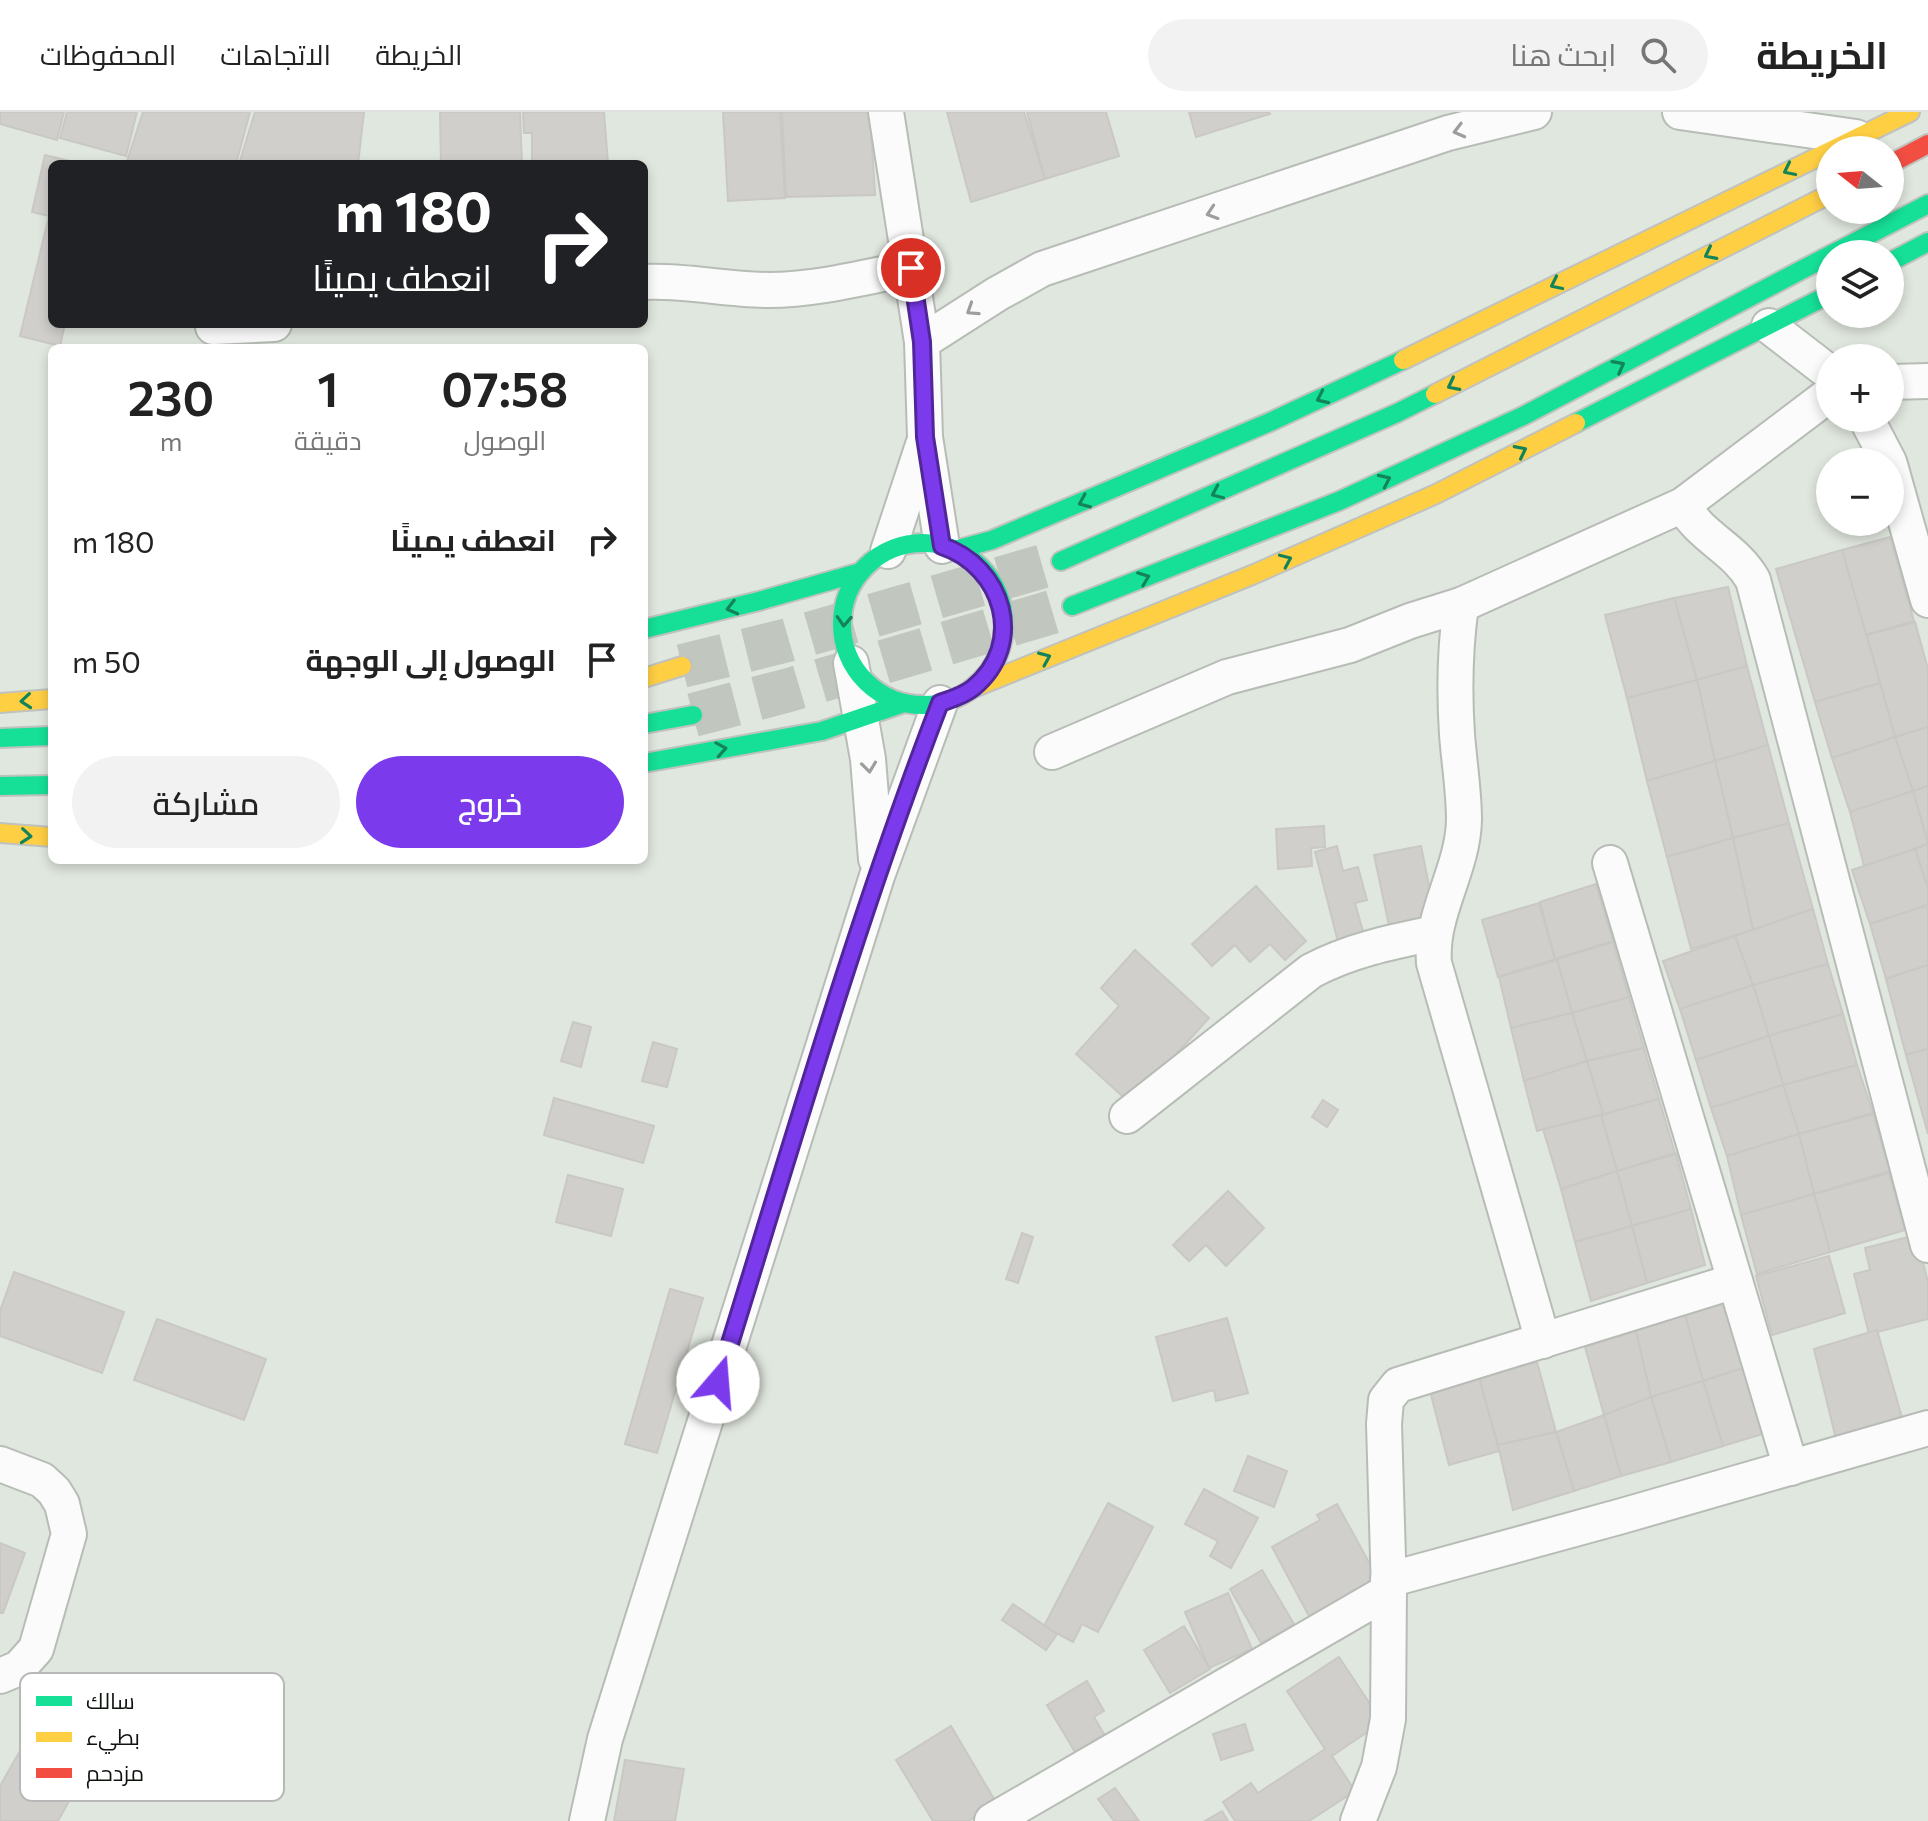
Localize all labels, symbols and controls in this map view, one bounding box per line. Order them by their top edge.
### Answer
search box [1148,19,1708,91]
text: الخريطة [1756,30,1888,77]
icon: search [1636,33,1680,77]
text: ابحث هنا [1510,35,1616,72]
text: المحفوظات [40,37,176,71]
text: الاتجاهات [220,37,331,71]
text: الخريطة [375,37,463,71]
one-way arrow [1452,122,1466,139]
north arrow [1816,136,1904,224]
map controls [1816,136,1904,536]
one-way arrow [1783,160,1798,175]
text: 180 m [335,175,492,244]
icon: right [520,192,624,296]
one-way arrow [1205,203,1219,219]
pin [877,234,945,302]
button: layers [1816,240,1904,328]
one-way arrow [1704,245,1719,260]
icon: arrive [889,246,933,290]
text: انعطف يمينًا [312,254,492,298]
one-way arrow [1549,275,1564,290]
one-way arrow [966,300,980,315]
button: + [1816,344,1904,432]
text: 1 [317,358,338,417]
text: 07:58 [441,358,568,417]
one-way arrow [1610,360,1625,375]
text: 230 [128,367,214,426]
one-way arrow [1447,375,1462,390]
one-way arrow [1316,388,1330,404]
text: دقيقة [294,424,362,455]
text: الوصول [463,424,546,455]
text: m [160,425,182,456]
one-way arrow [1513,445,1528,460]
button: − [1816,448,1904,536]
one-way arrow [1377,474,1391,490]
one-way arrow [1211,483,1225,499]
one-way arrow [1077,492,1092,508]
icon: right [580,518,624,562]
text: انعطف يمينًا [390,520,556,557]
text: 180 m [72,522,155,559]
one-way arrow [1277,554,1292,570]
one-way arrow [1136,571,1150,587]
one-way arrow [725,598,739,615]
one-way arrow [835,615,852,628]
icon: arrive [580,638,624,682]
text: الوصول إلى الوجهة [306,640,556,677]
text: 50 m [72,642,141,679]
one-way arrow [1037,651,1051,668]
one-way arrow [19,692,32,709]
one-way arrow [714,741,728,758]
button: مشاركة [72,756,340,848]
button: خروج [356,756,624,848]
one-way arrow [860,761,877,774]
one-way arrow [20,827,33,844]
position arrow [676,1340,760,1424]
legend [20,1673,284,1801]
text: سالك [86,1687,135,1714]
text: بطيء [86,1723,140,1754]
text: مزدحم [86,1759,144,1789]

